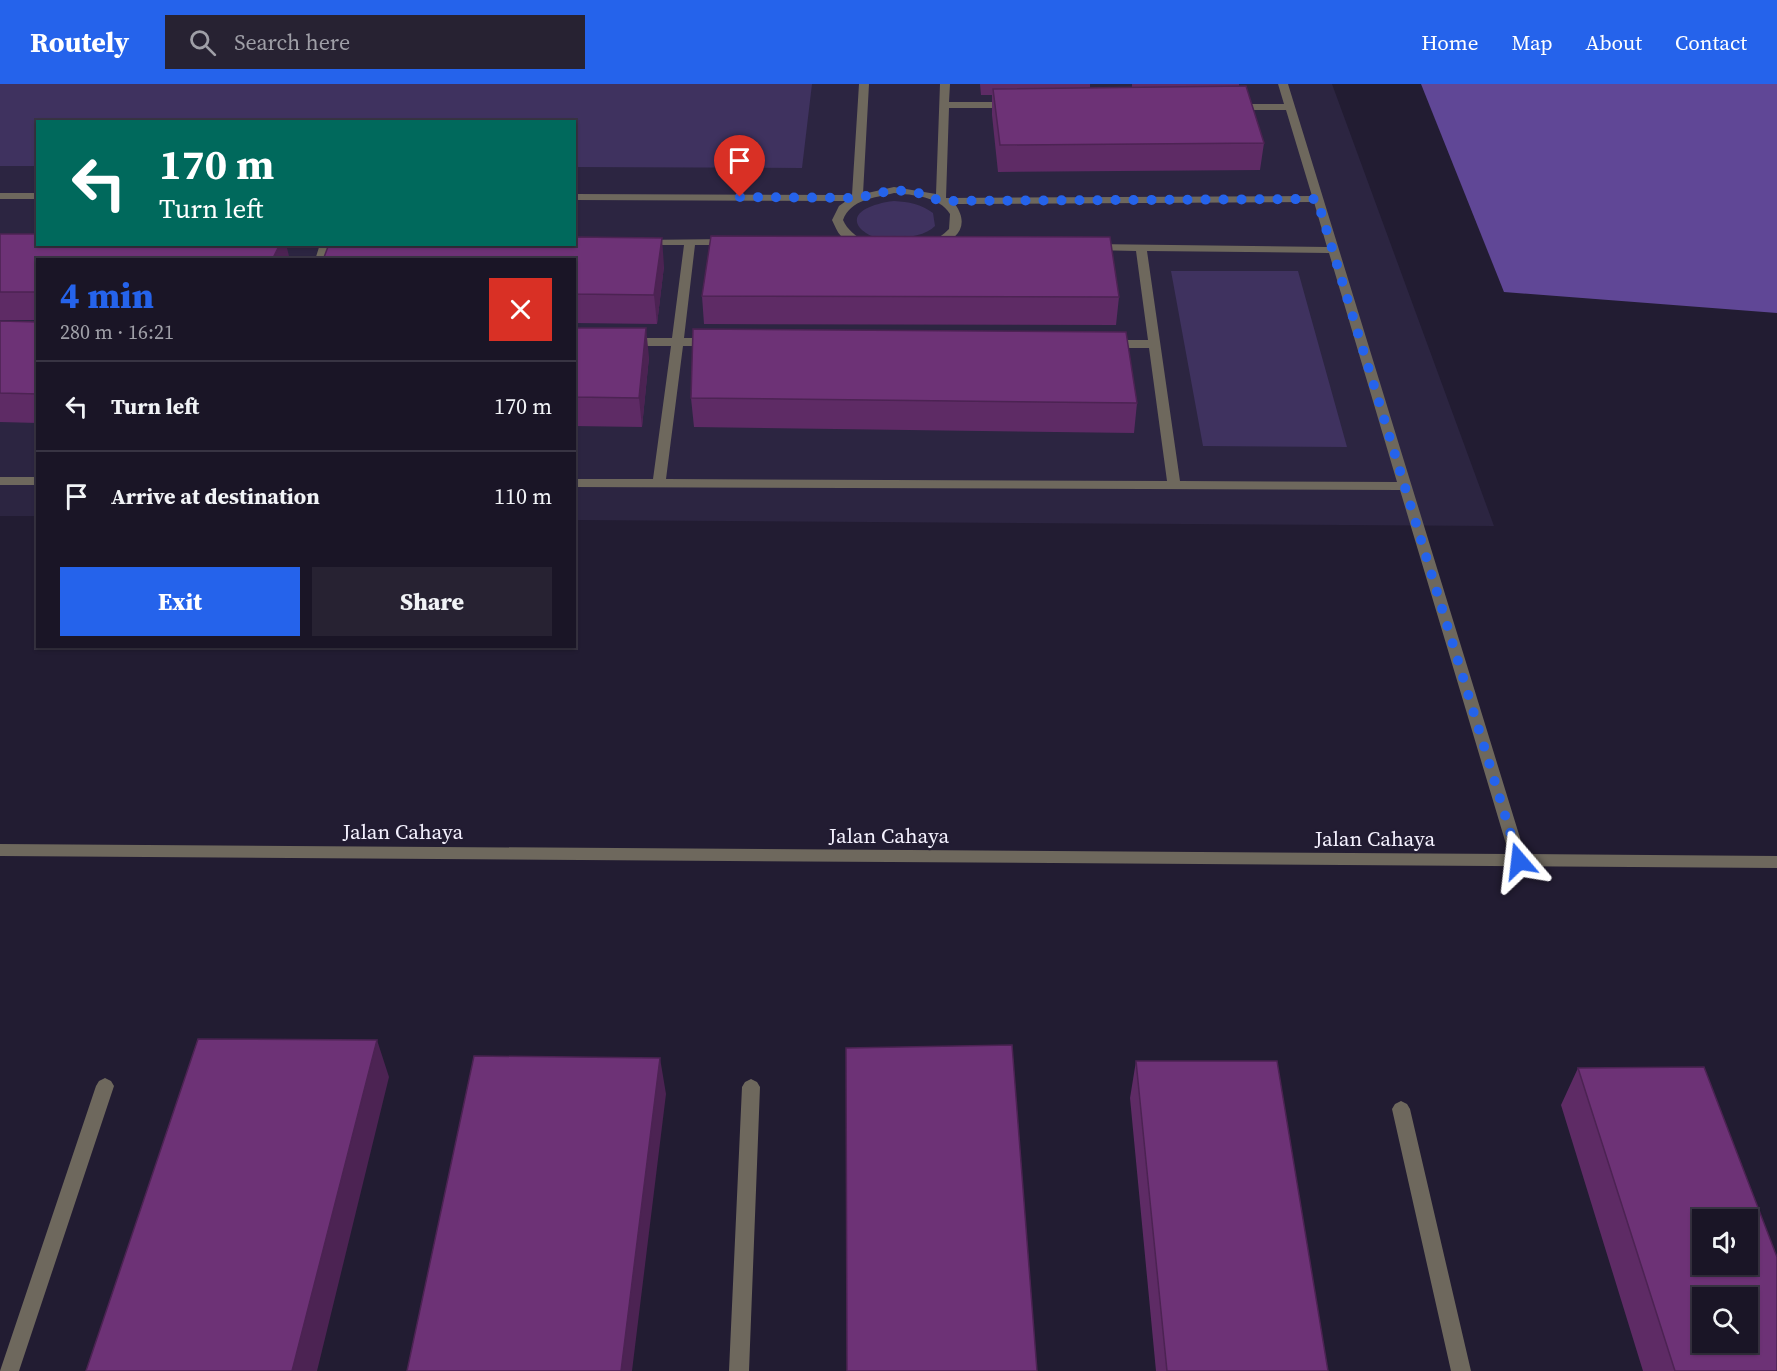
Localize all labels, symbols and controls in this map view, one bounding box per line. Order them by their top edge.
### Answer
search box [165,15,585,69]
text: Routely [30,23,129,61]
icon: search [186,26,219,59]
text: Search here [234,27,350,57]
text: Home [1421,28,1479,57]
text: Map [1512,28,1553,57]
text: About [1586,28,1642,57]
text: Contact [1675,28,1747,57]
text: 170 m [159,135,274,193]
pin [714,135,765,197]
icon: left [60,144,138,222]
icon: arrive [723,144,756,177]
text: Turn left [159,190,263,227]
text: 4 min [60,271,154,320]
button: close [489,278,552,341]
text: 280 m · 16:21 [60,318,174,346]
icon: left [60,390,93,423]
text: Turn left [111,391,199,421]
text: 170 m [494,391,552,421]
icon: arrive [60,480,93,513]
text: Arrive at destination [111,481,320,511]
text: 110 m [494,481,552,511]
button: Exit [60,567,300,636]
button: Share [312,567,552,636]
street label: Jalan Cahaya [342,817,464,846]
street label: Jalan Cahaya [828,821,950,850]
street label: Jalan Cahaya [1314,824,1436,853]
position arrow [1487,829,1551,893]
map controls [1692,1209,1758,1353]
button: sound [1692,1209,1758,1275]
button: search [1692,1287,1758,1353]

